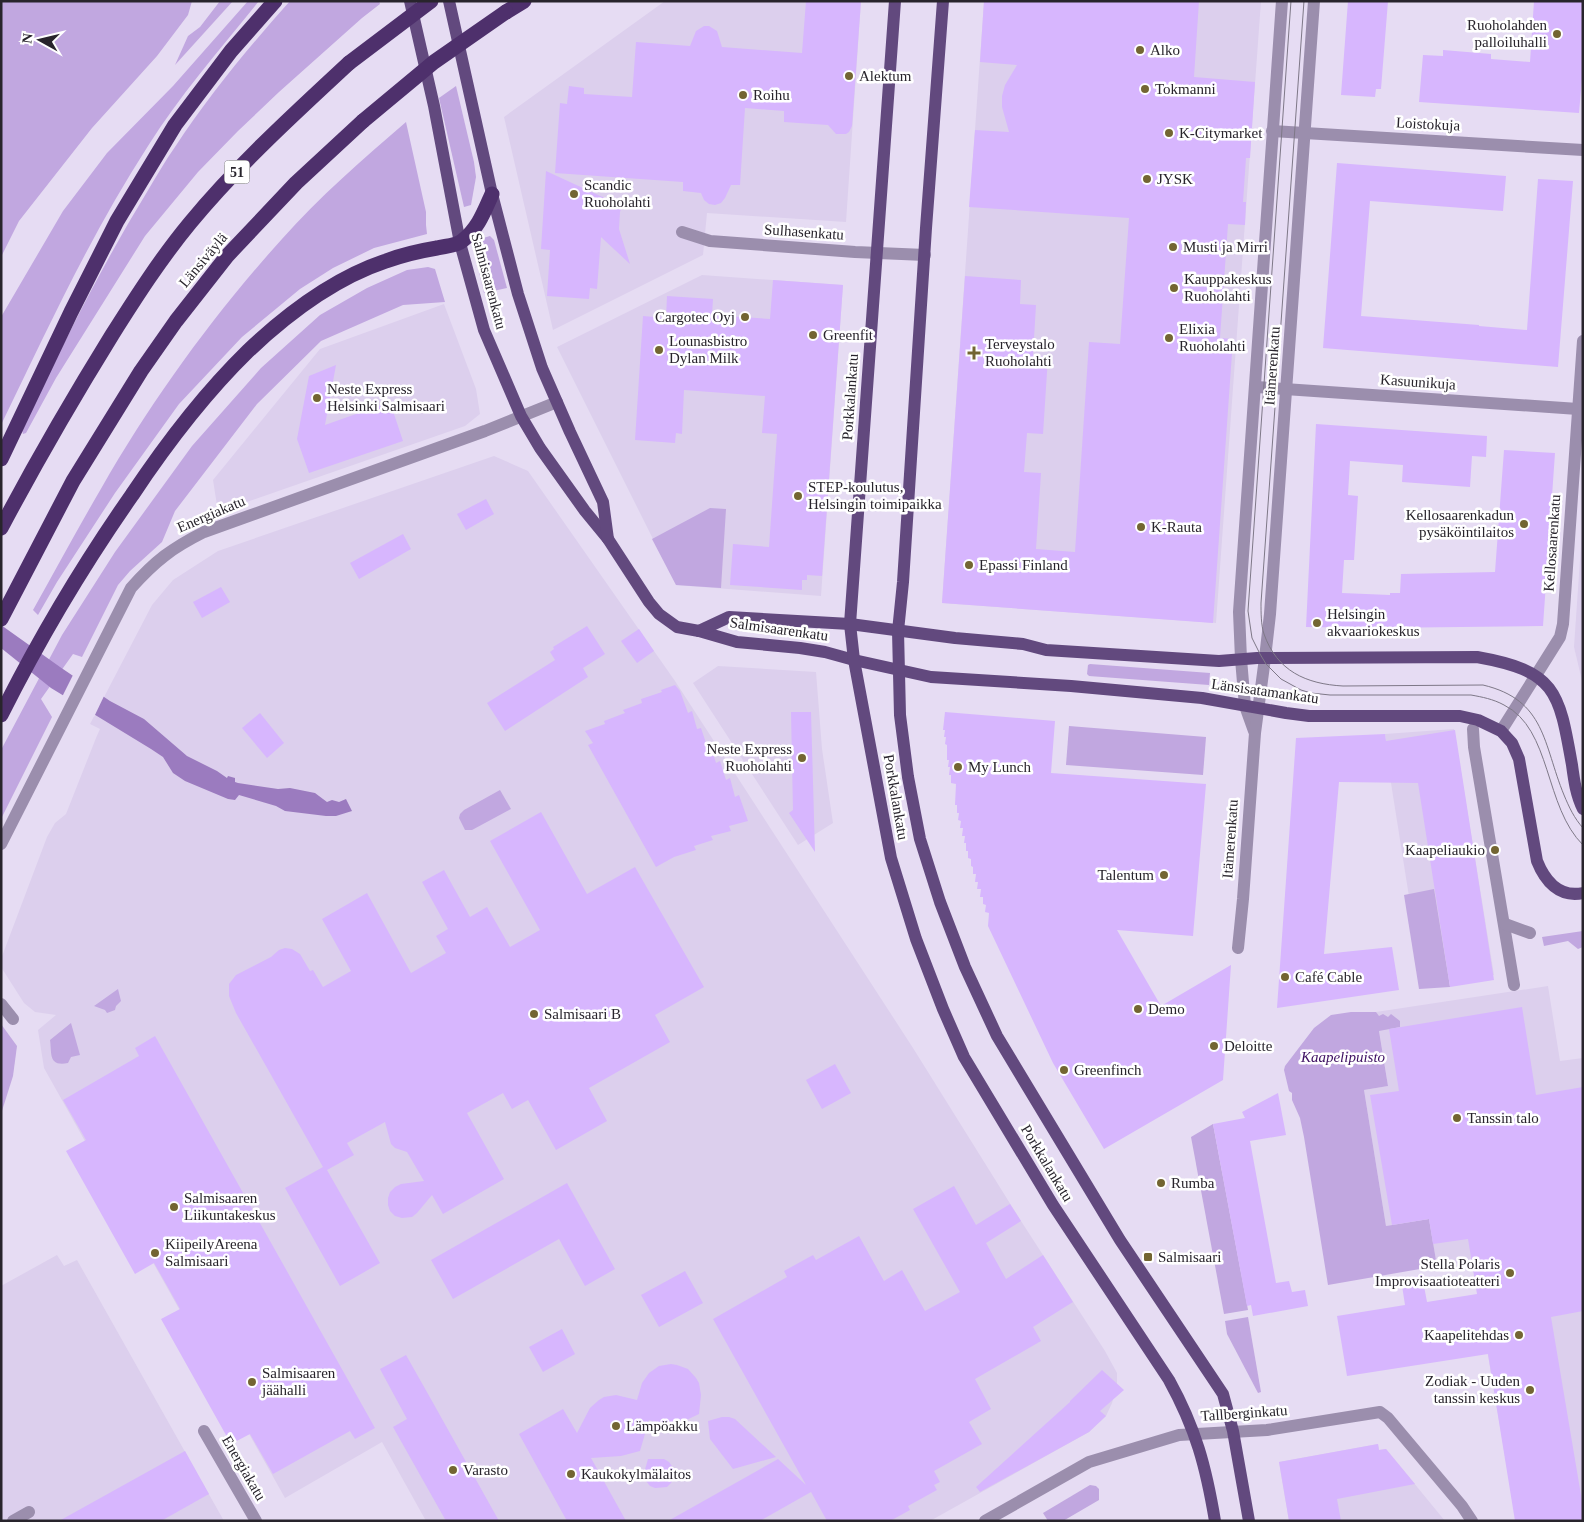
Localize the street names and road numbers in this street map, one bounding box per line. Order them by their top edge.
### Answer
street label: Loistokuja [1396,114,1461,134]
road number: 51 [224,160,250,183]
street label: Sulhasenkatu [764,221,845,243]
street label: Länsiväylä [176,229,230,290]
street label: Salmisaarenkatu [468,231,510,331]
street label: Itämerenkatu [1261,325,1283,406]
street label: Porkkalankatu [839,353,861,441]
street label: Kasuunikuja [1380,371,1457,393]
street label: Energiakatu [175,492,248,535]
street label: Kellosaarenkatu [1541,493,1563,592]
street label: Salmisaarenkatu [729,614,830,644]
street label: Länsisatamankatu [1210,676,1320,707]
street label: Porkkalankatu [881,753,911,842]
street label: Itämerenkatu [1219,798,1241,879]
street label: Porkkalankatu [1018,1122,1076,1205]
street label: Tallberginkatu [1200,1402,1288,1424]
street label: Energiakatu [219,1433,269,1504]

